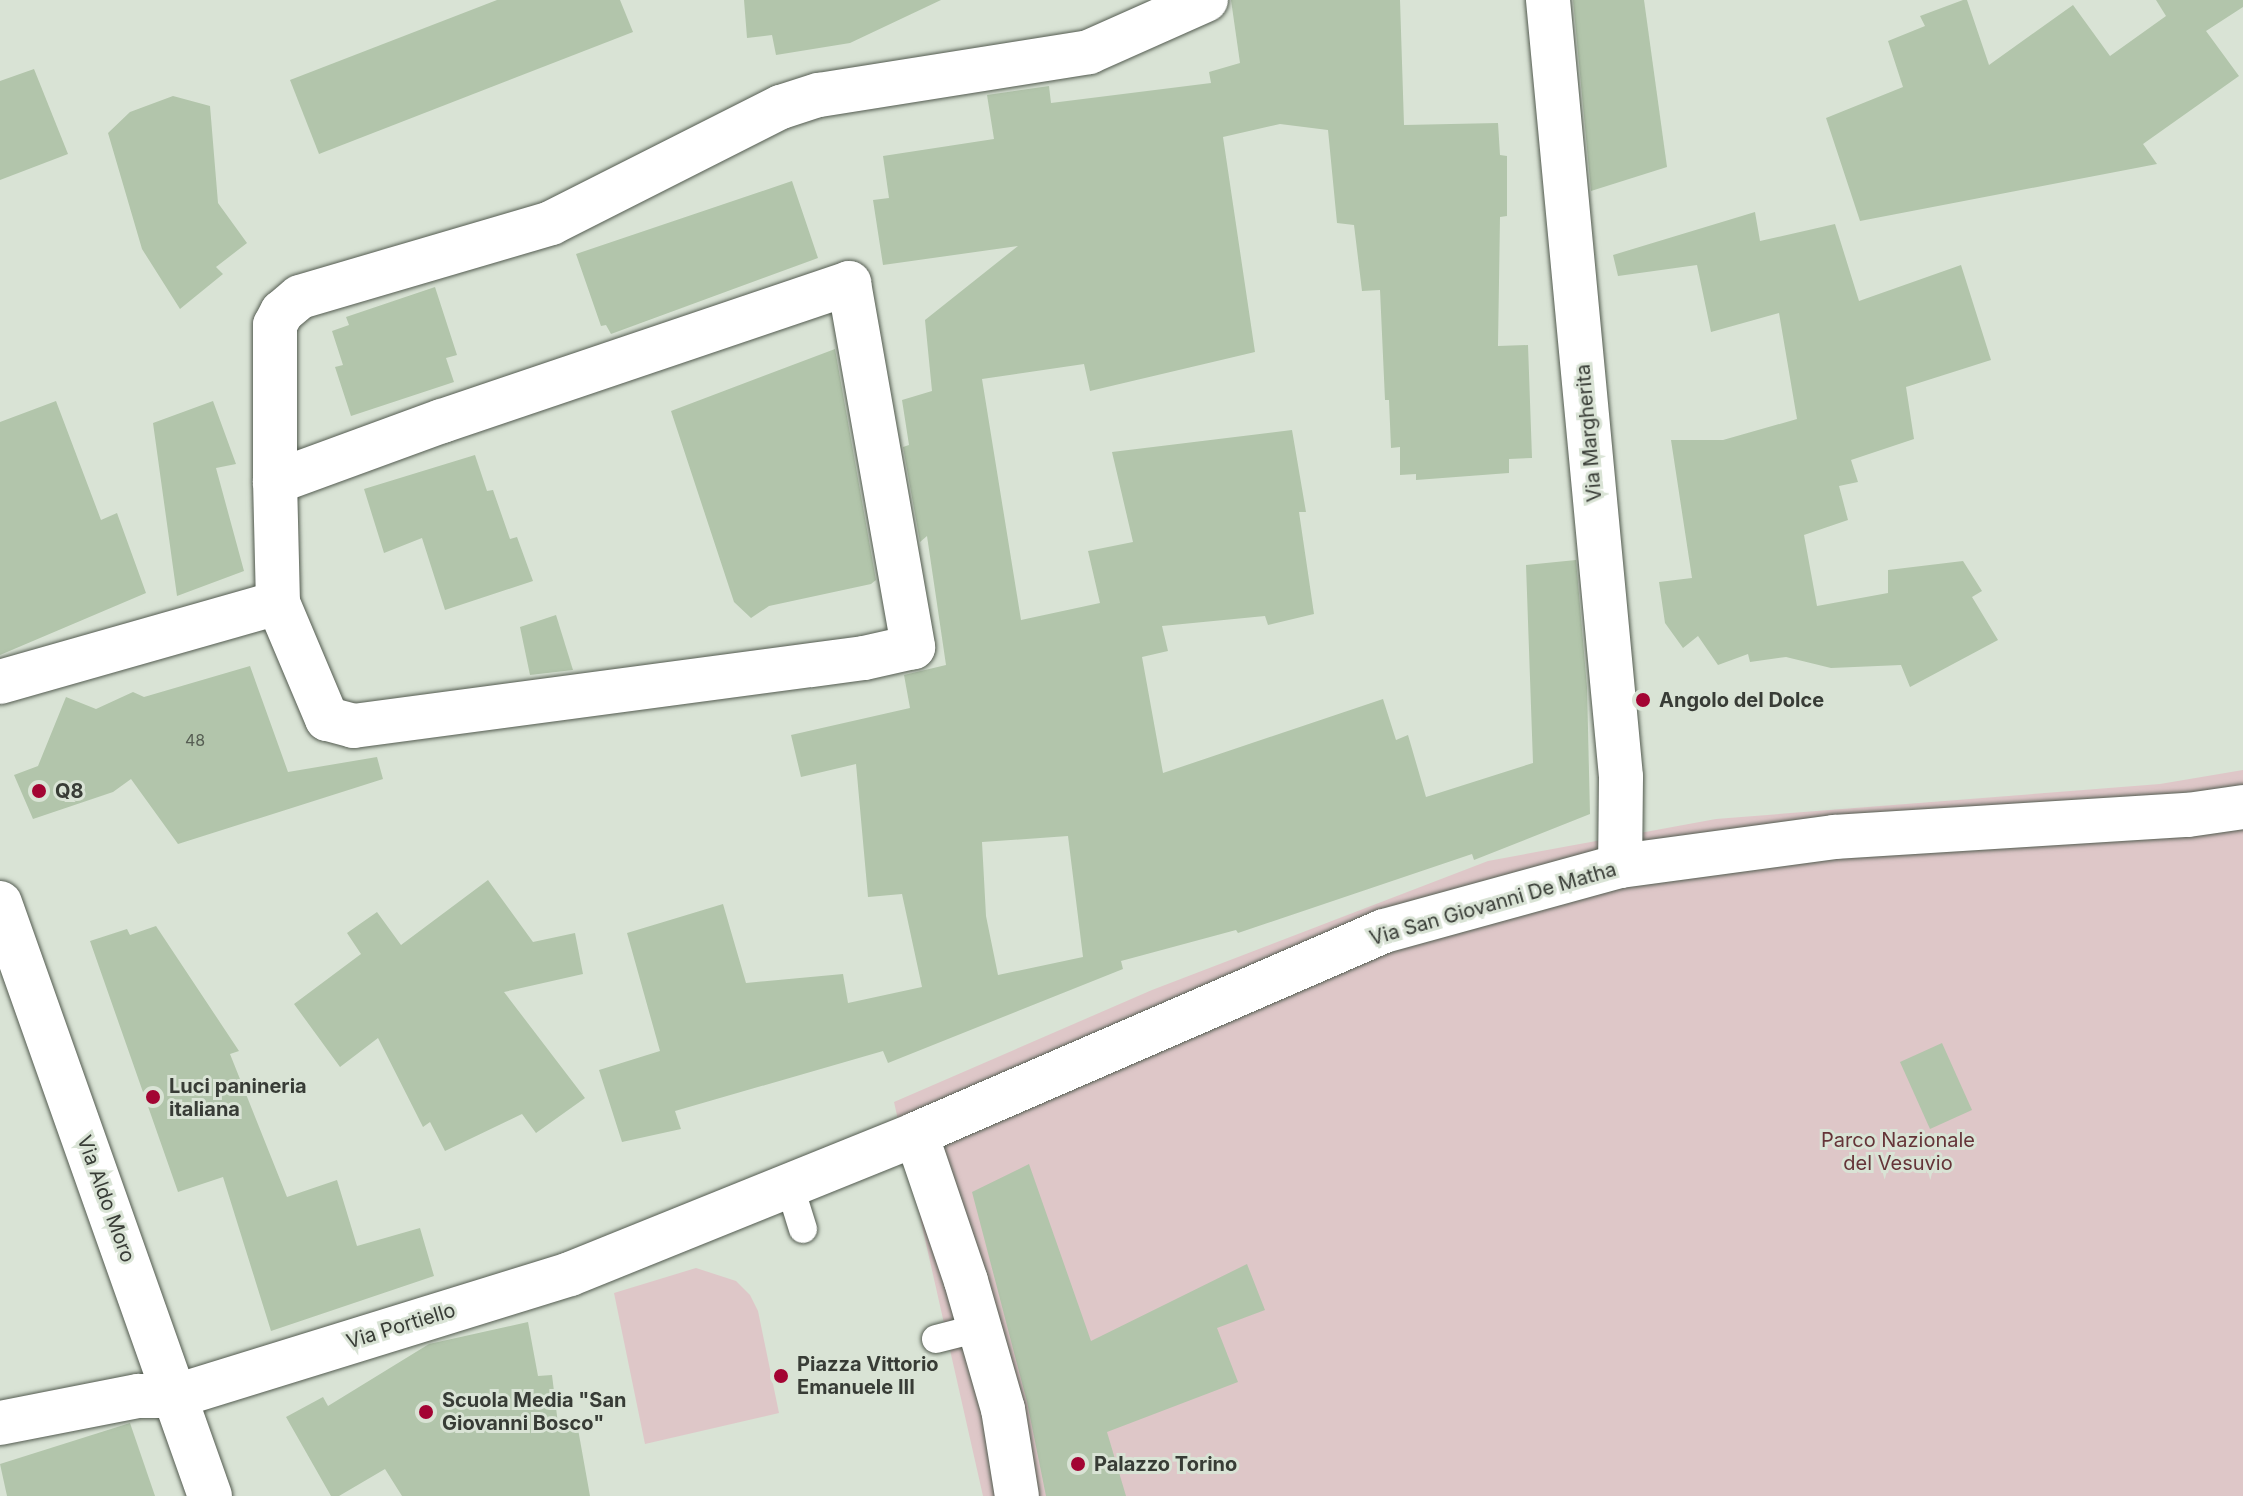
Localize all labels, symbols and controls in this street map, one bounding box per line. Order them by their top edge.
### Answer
street label: Via Margherita [1571,363,1607,503]
place label: Angolo del Dolce [1659,688,1824,712]
marker: Angolo del Dolce [1634,691,1652,709]
house number: 48 [185,730,205,750]
place label: Q8 [55,779,84,803]
marker: Q8 [30,782,48,800]
street label: Via San Giovanni De Matha [1367,857,1619,951]
place label: Luci panineria italiana [169,1074,307,1121]
marker: Luci panineria italiana [144,1088,162,1106]
park label: Parco Nazionale del Vesuvio [1821,1128,1975,1175]
street label: Via Aldo Moro [72,1132,140,1266]
street label: Via Portiello [344,1298,458,1354]
place label: Piazza Vittorio Emanuele III [797,1352,939,1399]
marker: Piazza Vittorio Emanuele III [772,1367,790,1385]
place label: Scuola Media "San Giovanni Bosco" [442,1388,626,1435]
marker: Scuola Media "San Giovanni Bosco" [417,1403,435,1421]
place label: Palazzo Torino [1094,1452,1237,1476]
marker: Palazzo Torino [1069,1455,1087,1473]

